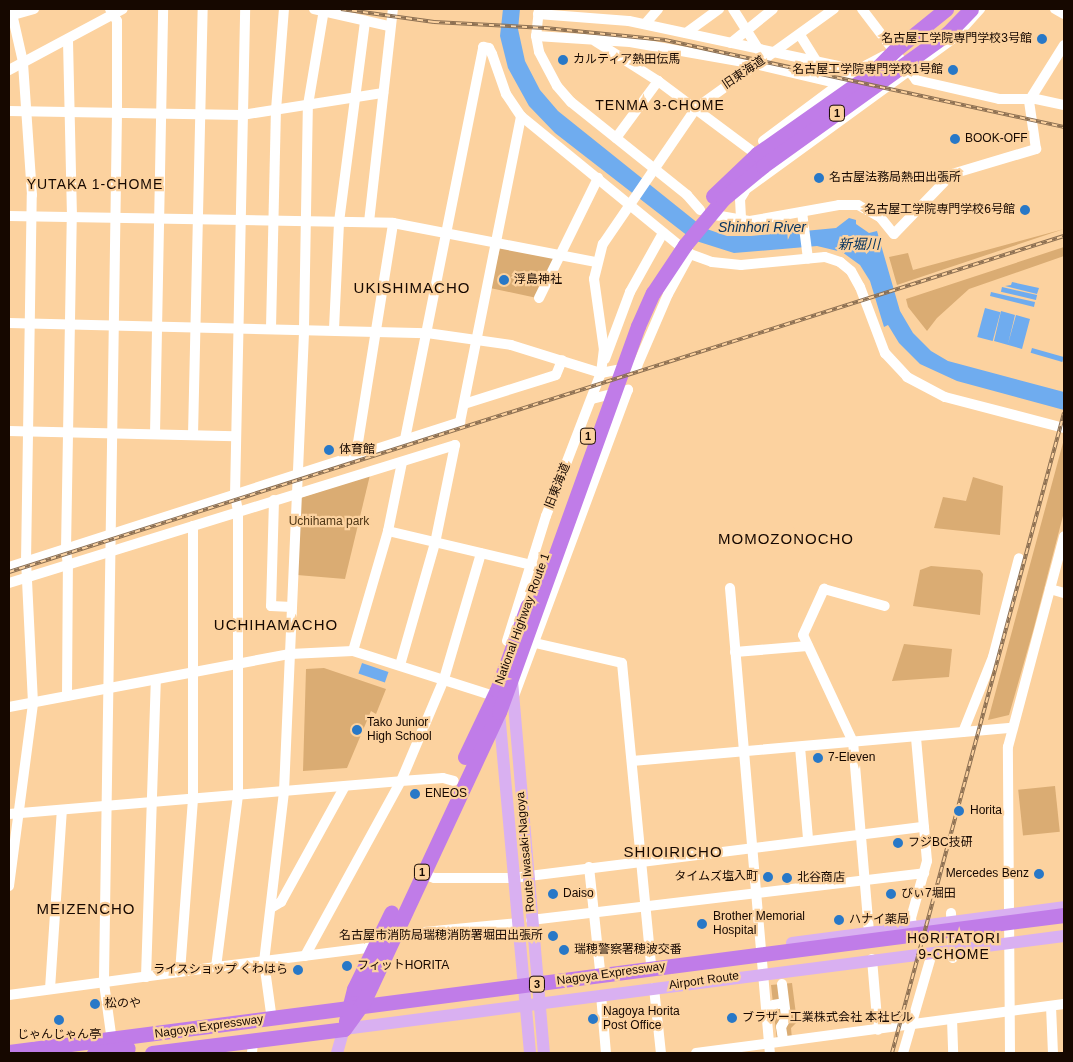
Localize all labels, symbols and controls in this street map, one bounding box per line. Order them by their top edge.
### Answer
place label: 名古屋工学院専門学校3号館 [881,32,1032,46]
marker: 名古屋工学院専門学校3号館 [1036,33,1048,45]
place label: カルティア熱田伝馬 [573,53,681,67]
marker: カルティア熱田伝馬 [557,54,569,66]
street label: 旧東海道 [720,54,768,92]
place label: 名古屋工学院専門学校1号館 [792,63,943,77]
marker: 名古屋工学院専門学校1号館 [947,64,959,76]
district label: TENMA 3-CHOME [593,97,727,113]
road number: 1 [828,105,846,122]
place label: BOOK-OFF [965,132,1028,146]
marker: BOOK-OFF [949,133,961,145]
place label: 名古屋法務局熱田出張所 [829,171,961,185]
marker: 名古屋法務局熱田出張所 [813,172,825,184]
district label: YUTAKA 1-CHOME [25,176,165,192]
place label: 名古屋工学院専門学校6号館 [864,203,1015,217]
marker: 名古屋工学院専門学校6号館 [1019,204,1031,216]
water label: Shinhori River [718,219,806,235]
water label: 新堀川 [838,236,880,252]
place label: 浮島神社 [514,273,562,287]
marker: 浮島神社 [498,274,510,286]
district label: UKISHIMACHO [352,279,472,297]
road number: 1 [579,428,597,444]
place label: 体育館 [339,443,375,457]
marker: 体育館 [323,444,335,456]
street label: 旧東海道 [542,461,574,511]
park label: Uchihama park [289,515,369,529]
district label: MOMOZONOCHO [717,530,855,548]
street label: National Highway Route 1 [493,551,553,687]
district label: UCHIHAMACHO [212,616,340,634]
place label: Tako Junior High School [367,716,432,744]
marker: Tako Junior High School [351,724,363,736]
place label: 7-Eleven [828,751,875,765]
marker: 7-Eleven [812,752,824,764]
place label: ENEOS [425,787,467,801]
marker: ENEOS [409,788,421,800]
street label: Route Iwasaki-Nagoya [514,791,538,913]
marker: Horita [952,804,966,818]
place label: Horita [970,804,1002,818]
place label: フジBC技研 [908,836,973,850]
marker: フジBC技研 [892,837,904,849]
district label: SHIOIRICHO [622,843,724,861]
road number: 1 [413,864,431,880]
place label: Mercedes Benz [946,867,1029,881]
marker: Mercedes Benz [1033,868,1045,880]
place label: タイムズ塩入町 [674,870,758,884]
marker: タイムズ塩入町 [762,871,774,883]
place label: 北谷商店 [797,871,845,885]
marker: 北谷商店 [781,872,793,884]
place label: Daiso [563,887,594,901]
place label: びぃ7堀田 [901,887,956,901]
marker: Daiso [547,888,559,900]
marker: びぃ7堀田 [885,888,897,900]
district label: MEIZENCHO [35,900,137,918]
place label: Brother Memorial Hospital [713,910,805,938]
place label: ハナイ薬局 [849,913,909,927]
marker: ハナイ薬局 [833,914,845,926]
marker: Brother Memorial Hospital [695,917,709,931]
place label: 名古屋市消防局瑞穂消防署堀田出張所 [339,929,543,943]
marker: 名古屋市消防局瑞穂消防署堀田出張所 [547,930,559,942]
district label: HORITATORI 9-CHOME [906,930,1002,962]
place label: 瑞穂警察署穂波交番 [574,943,682,957]
marker: 瑞穂警察署穂波交番 [558,944,570,956]
place label: フィットHORITA [357,959,449,973]
street label: Nagoya Expressway [556,959,666,989]
marker: フィットHORITA [341,960,353,972]
place label: ライスショップ くわはら [153,963,288,977]
marker: ライスショップ くわはら [292,964,304,976]
street label: Airport Route [668,969,740,993]
road number: 3 [528,976,546,992]
place label: 松のや [105,997,141,1011]
marker: 松のや [89,998,101,1010]
place label: Nagoya Horita Post Office [603,1005,680,1033]
place label: ブラザー工業株式会社 本社ビル [742,1011,913,1025]
street label: Nagoya Expressway [154,1012,264,1042]
marker: ブラザー工業株式会社 本社ビル [726,1012,738,1024]
marker: Nagoya Horita Post Office [587,1013,599,1025]
marker: じゃんじゃん亭 [53,1014,65,1026]
place label: じゃんじゃん亭 [17,1028,101,1042]

